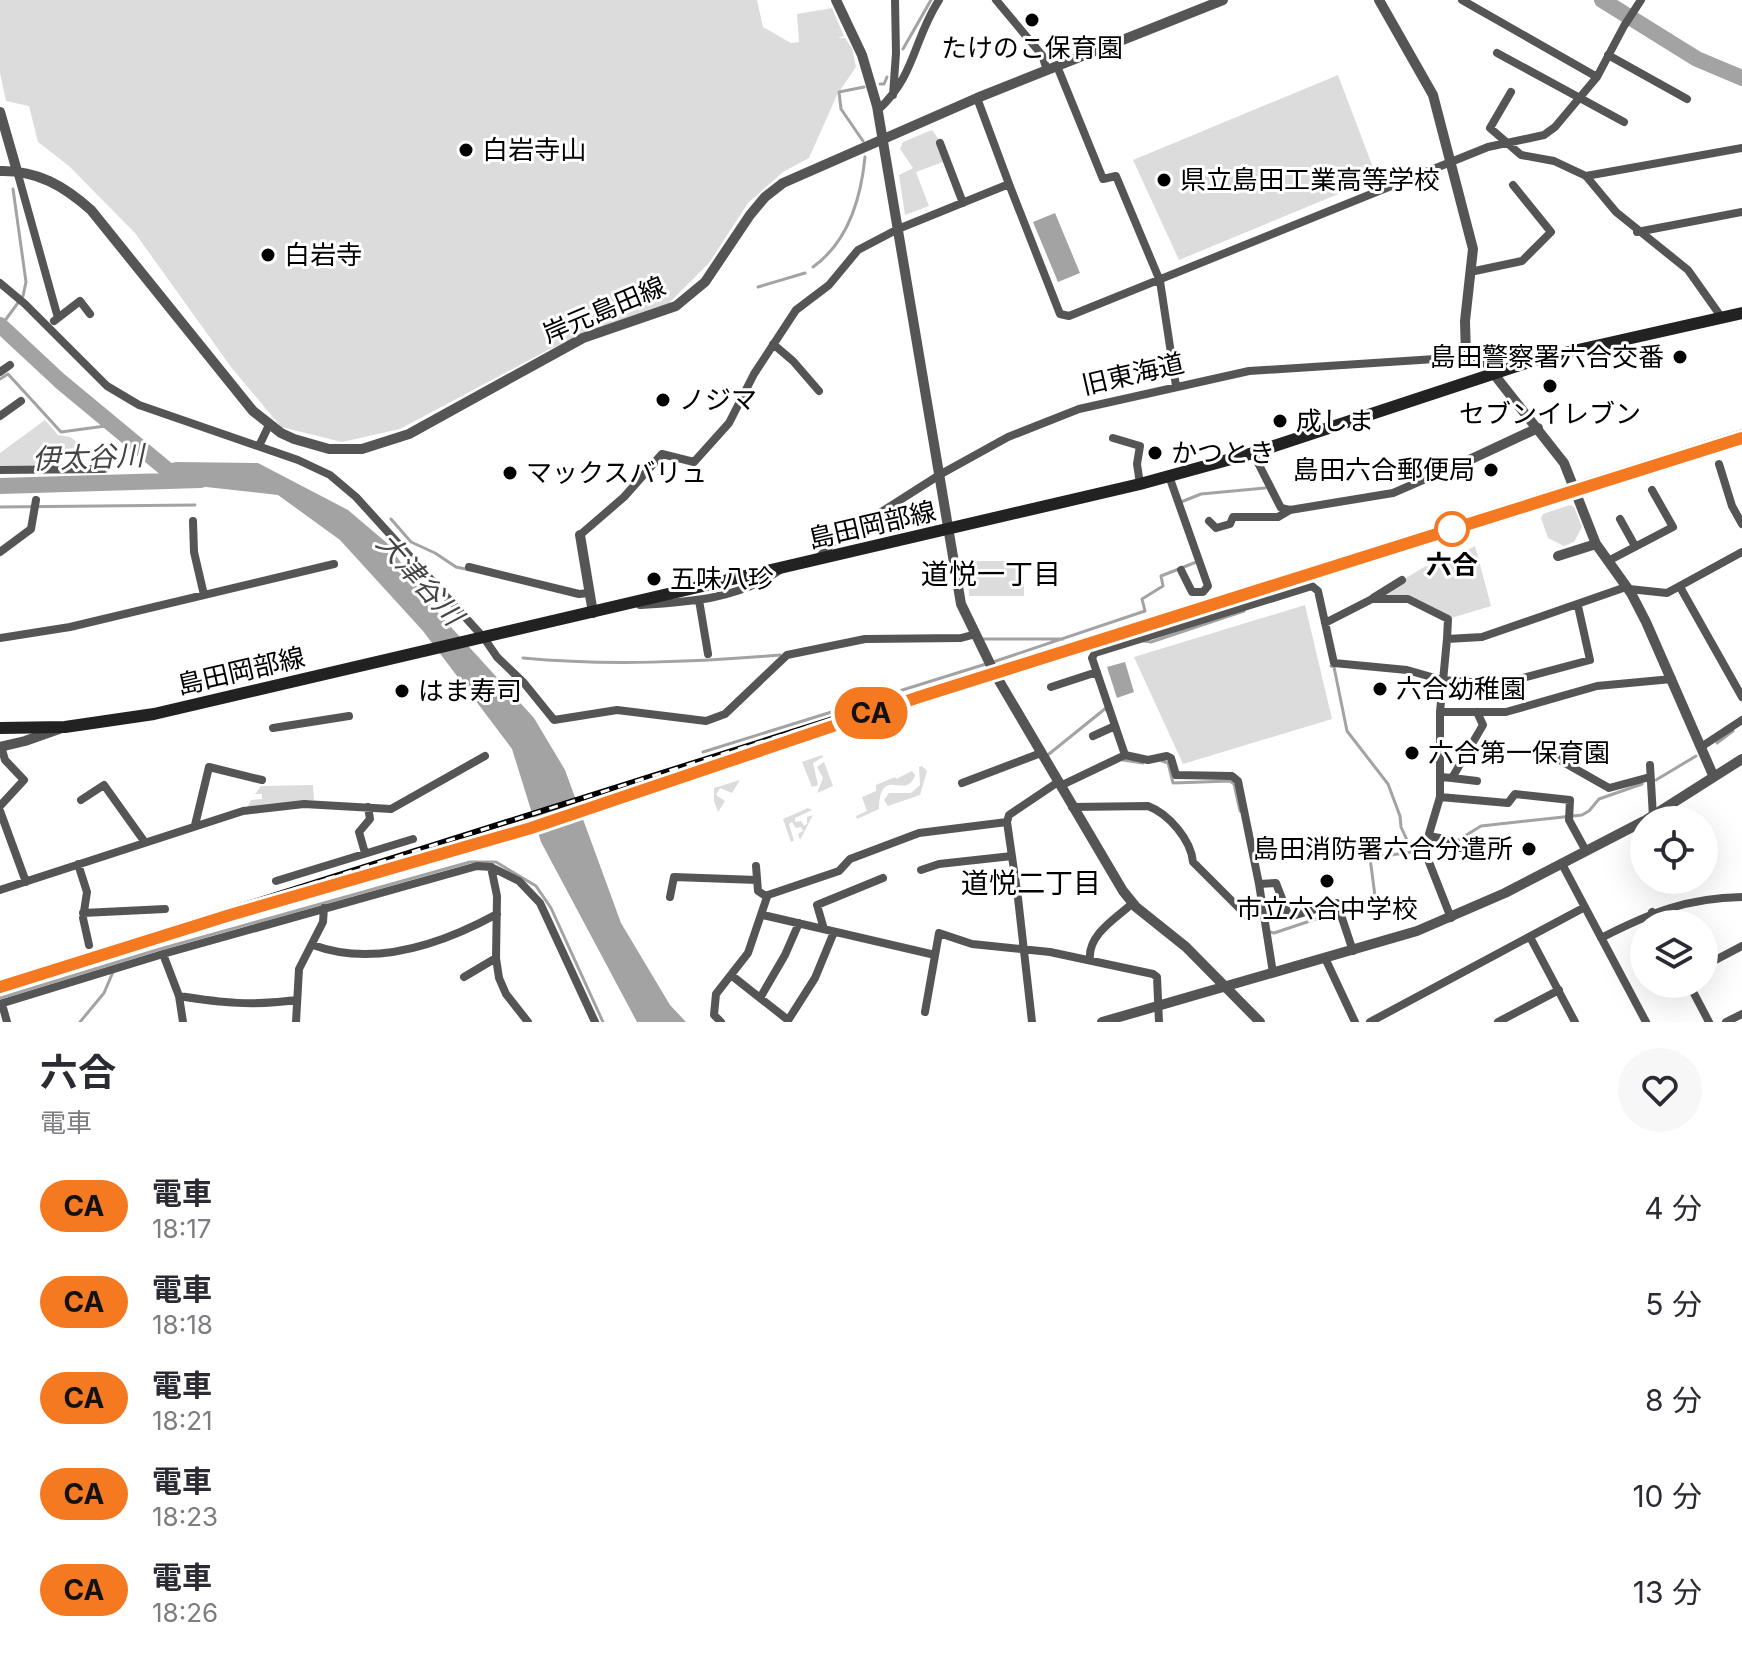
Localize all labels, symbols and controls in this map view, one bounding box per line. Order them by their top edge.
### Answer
marker: たけのこ保育園 [1023,11,1041,29]
place label: たけのこ保育園 [941,32,1123,63]
place label: 白岩寺山 [482,134,586,165]
marker: 白岩寺山 [457,141,475,159]
place label: 県立島田工業高等学校 [1180,164,1440,195]
marker: 県立島田工業高等学校 [1155,171,1173,189]
place label: 白岩寺 [284,239,362,270]
marker: 白岩寺 [259,246,277,264]
street label: 岸元島田線 [538,270,670,349]
place label: 島田警察署六合交番 [1430,341,1664,372]
street label: 旧東海道 [1079,347,1187,400]
marker: 島田警察署六合交番 [1671,348,1689,366]
marker: セブンイレブン [1541,377,1559,395]
place label: ノジマ [679,384,757,415]
marker: ノジマ [654,391,672,409]
place label: セブンイレブン [1459,398,1641,429]
place label: 成しま [1296,405,1374,436]
marker: 成しま [1271,412,1289,430]
place label: かつとき [1171,437,1275,468]
water label: 伊太谷川 [31,438,148,476]
marker: かつとき [1146,444,1164,462]
place label: 島田六合郵便局 [1293,454,1475,485]
place label: マックスバリュ [526,457,707,488]
marker: 島田六合郵便局 [1482,461,1500,479]
marker: マックスバリュ [501,464,519,482]
street label: 島田岡部線 [805,495,939,554]
marker: 六合 [1435,512,1469,546]
water label: 大津谷川 [370,526,472,634]
place label: 六合 [1426,549,1478,580]
district label: 道悦一丁目 [921,557,1061,591]
place label: 五味八珍 [670,563,774,594]
marker: 五味八珍 [645,570,663,588]
street label: 島田岡部線 [174,641,308,700]
place label: 六合幼稚園 [1396,673,1526,704]
place label: はま寿司 [418,675,522,706]
marker: 六合幼稚園 [1371,680,1389,698]
marker: はま寿司 [393,682,411,700]
line badge: CA [835,687,907,739]
text: CA [851,696,891,730]
place label: 六合第一保育園 [1428,737,1610,768]
marker: 六合第一保育園 [1403,744,1421,762]
map controls [1630,806,1718,998]
button: locate [1630,806,1718,894]
place label: 島田消防署六合分遣所 [1253,833,1513,864]
marker: 島田消防署六合分遣所 [1520,840,1538,858]
district label: 道悦二丁目 [961,866,1101,900]
marker: 市立六合中学校 [1318,872,1336,890]
place label: 市立六合中学校 [1236,893,1418,924]
button: layers [1630,910,1718,998]
button: heart [1618,1048,1702,1132]
text: 六合 [40,1049,116,1095]
text: 電車 [40,1107,92,1138]
text: 電車 [152,1175,212,1211]
text: CA [64,1189,104,1223]
text: 4 分 [1644,1190,1702,1226]
text: 18:17 [152,1213,211,1244]
text: 電車 [152,1271,212,1307]
text: CA [64,1285,104,1319]
text: 5 分 [1645,1286,1702,1322]
text: 18:18 [152,1309,213,1340]
text: 電車 [152,1367,212,1403]
text: CA [64,1381,104,1415]
text: 8 分 [1645,1382,1702,1418]
text: 18:21 [152,1405,213,1436]
text: 電車 [152,1463,212,1499]
text: CA [64,1477,104,1511]
text: 10 分 [1632,1478,1702,1514]
text: 18:23 [152,1501,218,1532]
text: 電車 [152,1559,212,1595]
text: CA [64,1573,104,1607]
text: 13 分 [1633,1574,1702,1610]
text: 18:26 [152,1597,218,1628]

